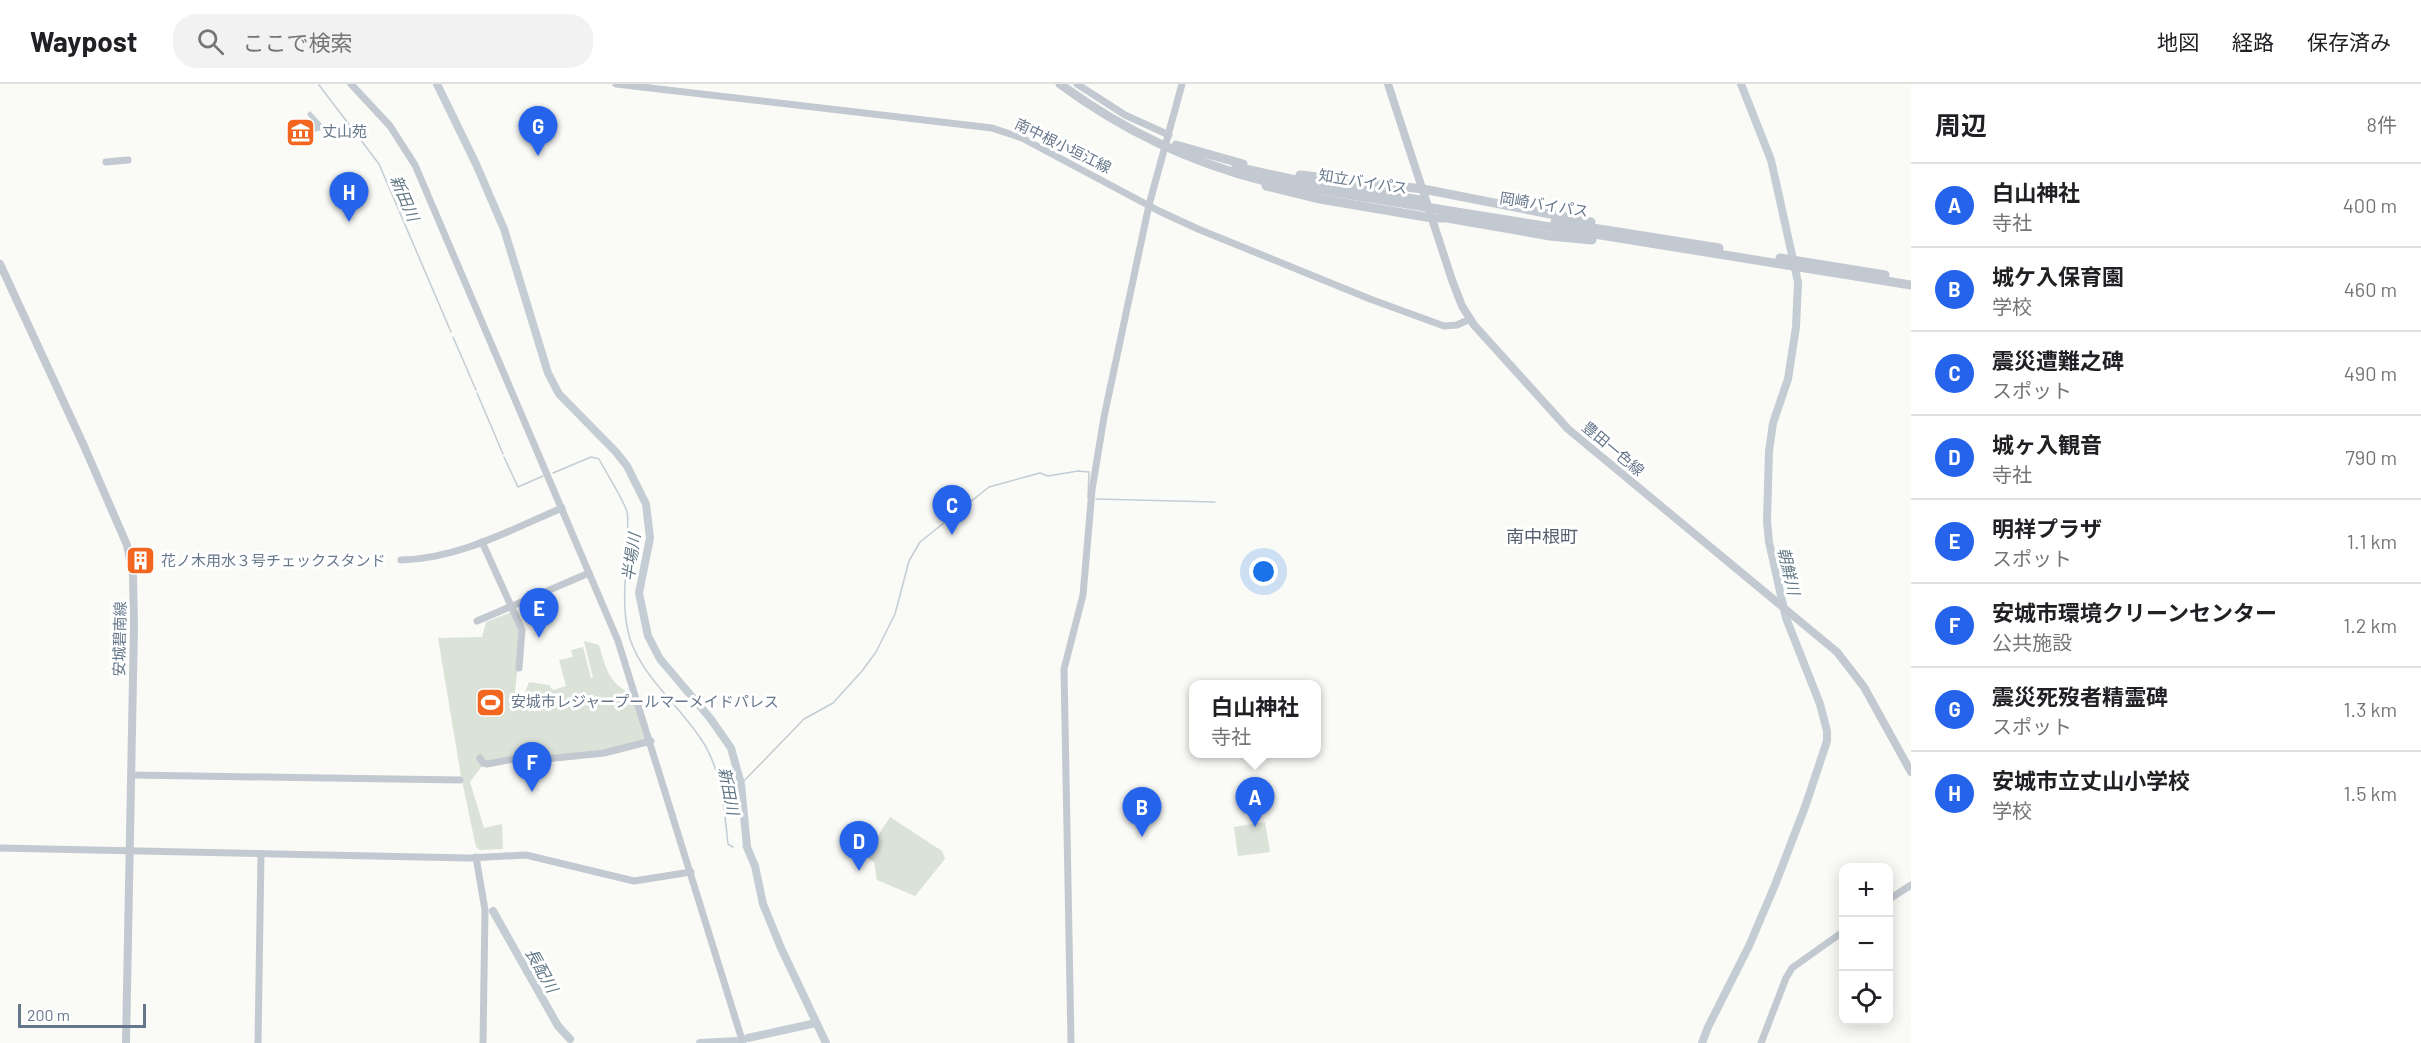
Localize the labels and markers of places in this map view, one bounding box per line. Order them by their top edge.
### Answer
pin: G [518,106,558,156]
museum icon: 丈山苑 [285,116,317,148]
place label: 丈山苑 [322,122,367,140]
pin: H [330,172,368,222]
pin: C [932,486,972,535]
building icon: 花ノ木用水３号チェックスタンド [124,545,156,577]
place label: 花ノ木用水３号チェックスタンド [161,551,386,569]
pin: E [520,588,558,638]
sports icon: 安城市レジャープールマーメイドパレス [474,686,506,718]
place label: 安城市レジャープールマーメイドパレス [511,692,779,710]
pin: F [512,742,552,792]
pin: A [1236,778,1274,827]
pin: B [1122,788,1162,837]
pin: D [840,822,878,871]

